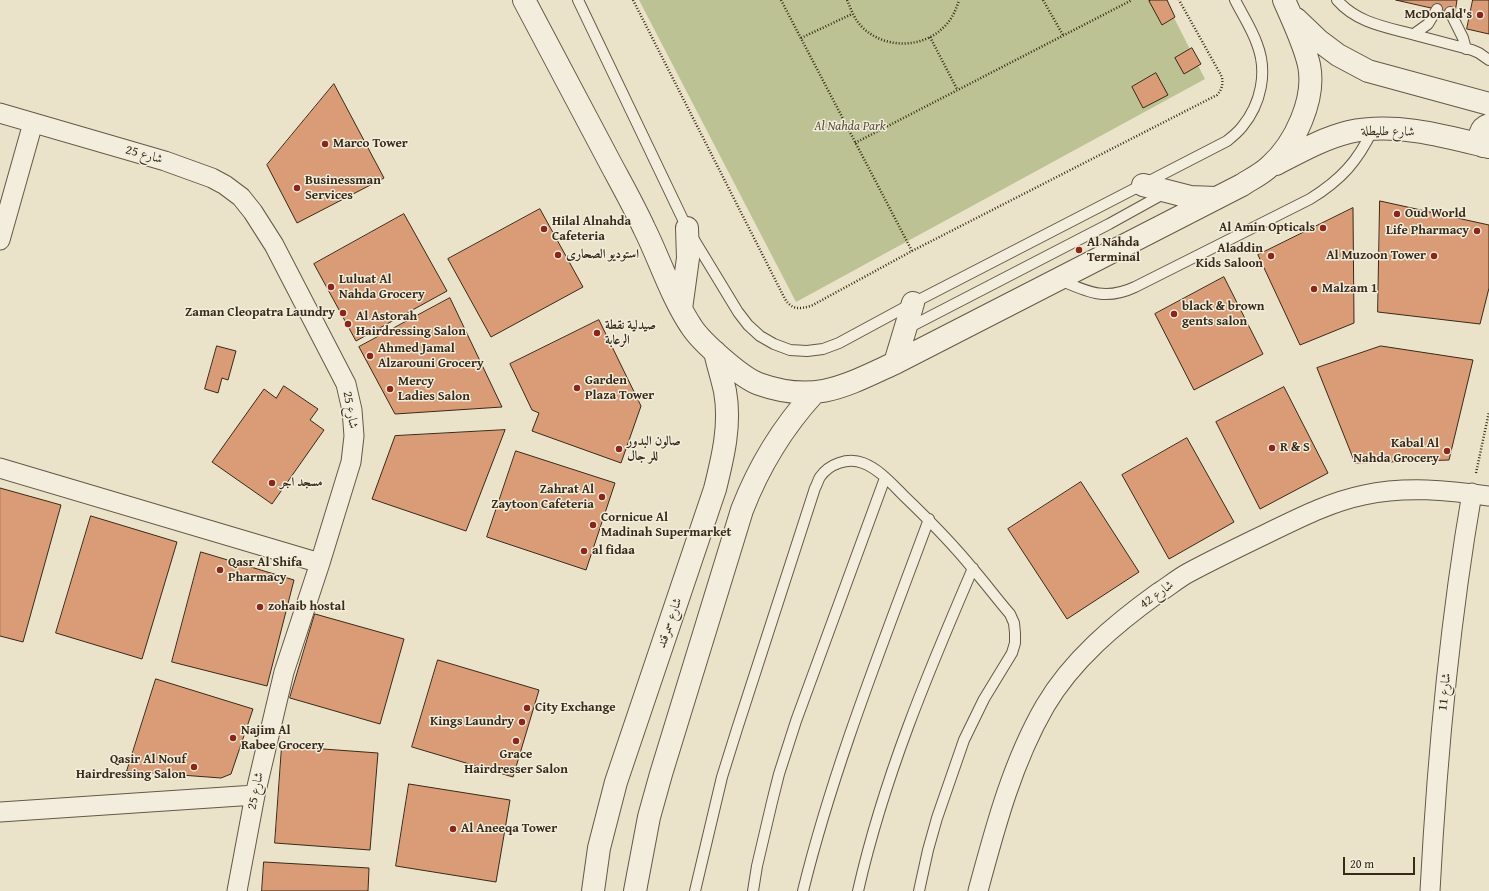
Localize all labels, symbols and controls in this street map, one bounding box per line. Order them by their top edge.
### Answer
place label: McDonald's [1404,7,1472,23]
marker: McDonald's [1475,10,1485,20]
park label: Al Nahda Park [814,119,886,135]
street label: شارع طليطلة [1361,124,1415,140]
place label: Marco Tower [333,136,408,152]
marker: Marco Tower [320,139,330,149]
street label: شارع 25 [124,142,164,168]
place label: Businessman Services [305,173,381,204]
marker: Businessman Services [292,183,302,193]
place label: Oud World [1405,206,1466,222]
marker: Oud World [1392,209,1402,219]
place label: Hilal Alnahda Cafeteria [552,214,631,245]
place label: Al Amin Opticals [1219,220,1315,236]
marker: Al Amin Opticals [1318,223,1328,233]
place label: Life Pharmacy [1386,223,1469,239]
marker: Hilal Alnahda Cafeteria [539,224,549,234]
marker: Life Pharmacy [1472,226,1482,236]
place label: Al Nahda Terminal [1087,235,1140,266]
place label: Aladdin Kids Saloon [1196,241,1263,272]
marker: Al Nahda Terminal [1074,245,1084,255]
place label: استوديو الصحارى [566,247,639,263]
place label: Al Muzoon Tower [1326,248,1426,264]
marker: استوديو الصحارى [553,250,563,260]
marker: Aladdin Kids Saloon [1266,251,1276,261]
marker: Al Muzoon Tower [1429,251,1439,261]
place label: Luluat Al Nahda Grocery [339,272,425,303]
place label: Malzam 1 [1322,281,1377,297]
marker: Luluat Al Nahda Grocery [326,282,336,292]
marker: Malzam 1 [1309,284,1319,294]
place label: black & brown gents salon [1182,299,1264,330]
place label: Zaman Cleopatra Laundry [185,305,335,321]
marker: Zaman Cleopatra Laundry [338,308,348,318]
place label: Al Astorah Hairdressing Salon [356,309,466,340]
marker: black & brown gents salon [1169,309,1179,319]
place label: صيدلية نقطة الرعابة [605,318,656,349]
marker: Al Astorah Hairdressing Salon [343,319,353,329]
marker: صيدلية نقطة الرعابة [592,328,602,338]
place label: Ahmed Jamal Alzarouni Grocery [378,341,484,372]
marker: Ahmed Jamal Alzarouni Grocery [365,351,375,361]
place label: Garden Plaza Tower [585,373,654,404]
place label: Mercy Ladies Salon [398,374,470,405]
marker: Garden Plaza Tower [572,383,582,393]
marker: Mercy Ladies Salon [385,384,395,394]
street label: شارع 25 [339,390,361,430]
place label: صالون البدور للر جال [627,434,681,465]
place label: Kabal Al Nahda Grocery [1353,436,1439,467]
place label: R & S [1280,440,1310,456]
marker: R & S [1267,443,1277,453]
marker: صالون البدور للر جال [614,444,624,454]
marker: Kabal Al Nahda Grocery [1442,446,1452,456]
place label: مسجد اجر [280,475,323,491]
marker: مسجد اجر [267,478,277,488]
place label: Zahrat Al Zaytoon Cafeteria [491,482,594,513]
marker: Zahrat Al Zaytoon Cafeteria [597,492,607,502]
place label: Cornicue Al Madinah Supermarket [601,510,731,541]
marker: Cornicue Al Madinah Supermarket [588,520,598,530]
place label: al fidaa [592,543,635,559]
marker: al fidaa [579,546,589,556]
place label: Qasr Al Shifa Pharmacy [228,555,302,586]
marker: Qasr Al Shifa Pharmacy [215,565,225,575]
street label: شارع 42 [1137,578,1177,612]
street label: شارع سمرقند [654,596,686,650]
place label: zohaib hostal [268,599,345,615]
marker: zohaib hostal [255,602,265,612]
street label: شارع 11 [1435,672,1455,712]
place label: City Exchange [535,700,616,716]
marker: City Exchange [522,703,532,713]
place label: Kings Laundry [430,714,514,730]
marker: Kings Laundry [517,717,527,727]
place label: Najim Al Rabee Grocery [241,723,324,754]
marker: Najim Al Rabee Grocery [228,733,238,743]
marker: Grace Hairdresser Salon [511,736,521,746]
place label: Grace Hairdresser Salon [464,747,568,778]
place label: Qasir Al Nouf Hairdressing Salon [76,752,186,783]
marker: Qasir Al Nouf Hairdressing Salon [189,762,199,772]
street label: شارع 25 [244,771,268,811]
place label: Al Aneeqa Tower [461,821,557,837]
marker: Al Aneeqa Tower [448,824,458,834]
scale bar [1345,849,1417,875]
text: 20 m [1350,855,1374,872]

